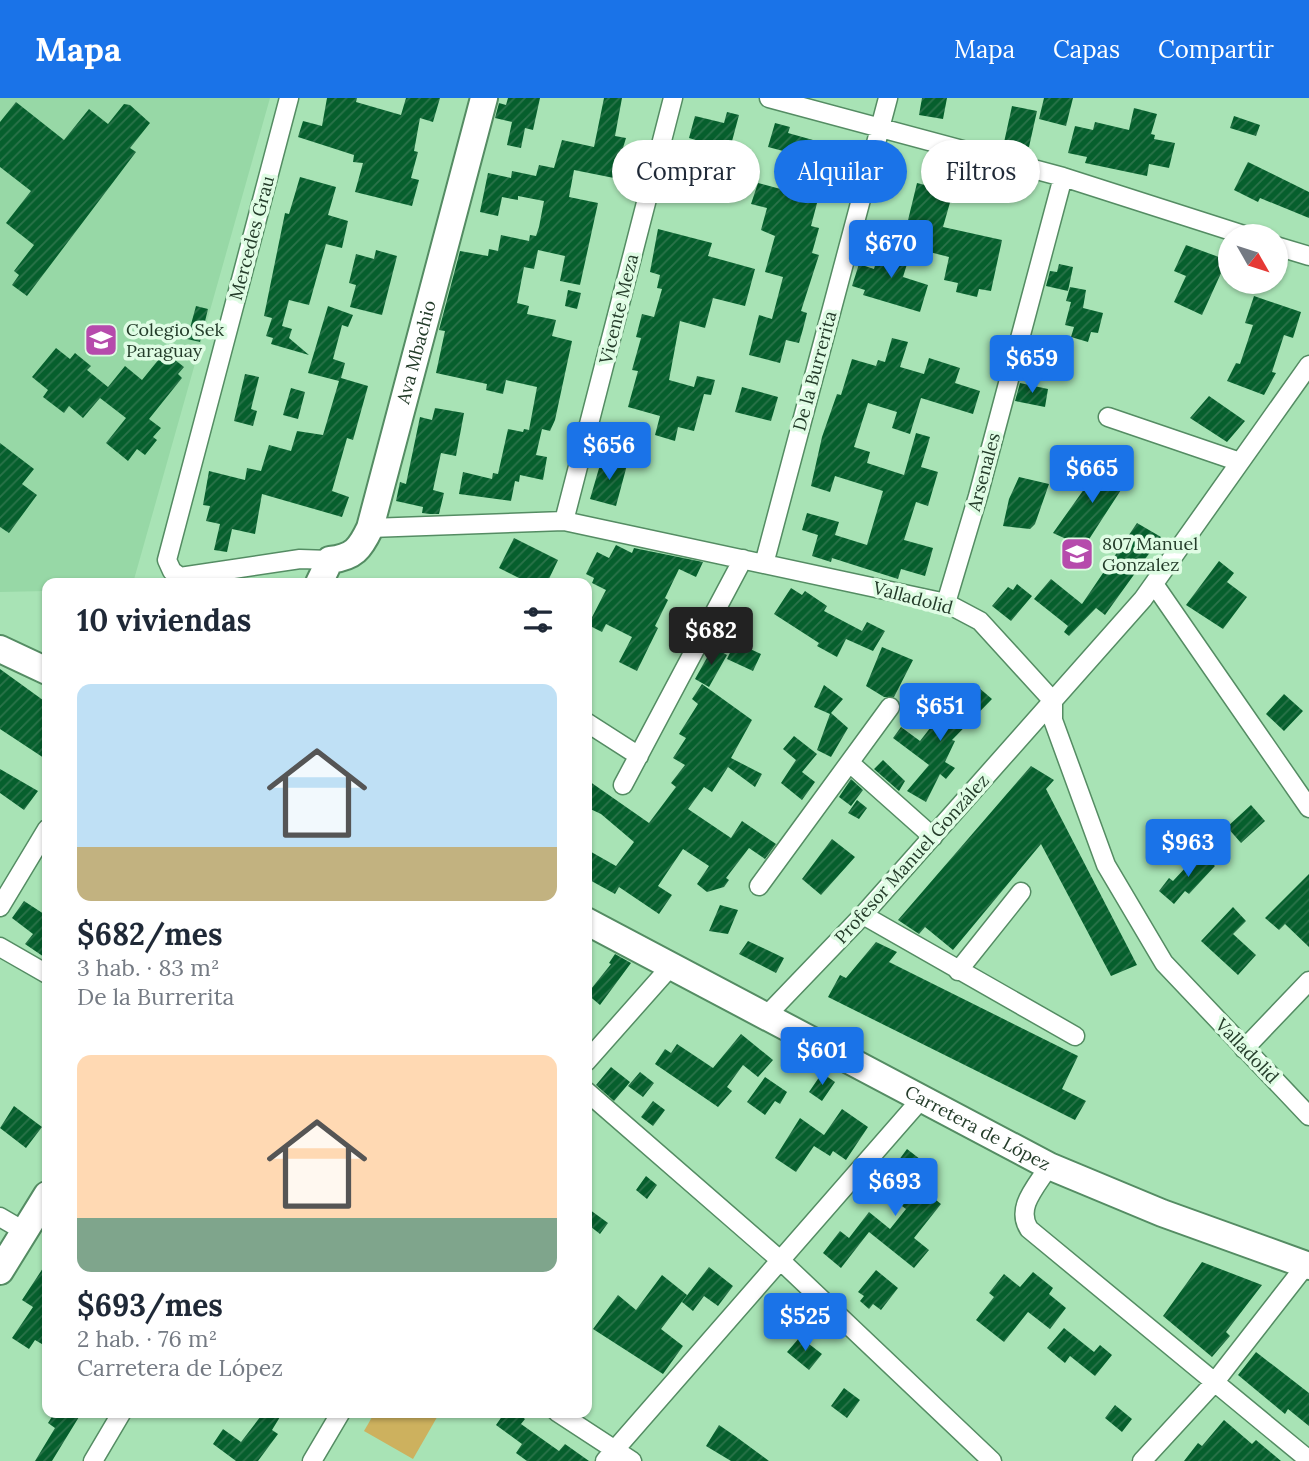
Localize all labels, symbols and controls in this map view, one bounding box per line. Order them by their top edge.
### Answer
text: Mapa [35,28,121,70]
text: Mapa [954,34,1015,65]
text: Capas [1053,34,1120,65]
text: Compartir [1158,34,1274,65]
chip: Comprar [612,140,760,203]
chip: Alquilar [774,140,907,203]
chip: Filtros [921,140,1040,203]
street label: Mercedes Grau [224,173,279,303]
pin: $670 [850,220,932,280]
north arrow [1218,224,1288,294]
map controls [1218,224,1288,294]
text: $670 [865,228,917,257]
street label: Vicente Meza [593,251,643,367]
street label: Ava Mbachio [391,298,441,407]
street label: De la Burrerita [787,308,842,433]
place label: Colegio Sek Paraguay [126,318,224,362]
school or university icon: Colegio Sek Paraguay [82,321,120,359]
pin: $659 [991,336,1073,395]
text: $659 [1006,343,1058,372]
pin: $656 [568,422,650,482]
text: $656 [583,430,635,459]
street label: Arsenales [962,430,1005,515]
pin: $665 [1051,446,1133,505]
text: $665 [1066,453,1118,482]
place label: 807 Manuel Gonzalez [1102,532,1198,576]
school or university icon: 807 Manuel Gonzalez [1058,535,1096,573]
street label: Valladolid [870,576,956,619]
text: 10 viviendas [77,601,251,639]
icon: filters [519,601,557,639]
pin: $682 [670,608,752,667]
text: $682 [685,615,737,644]
pin: $651 [899,684,981,743]
text: $651 [916,691,964,720]
icon: home [254,730,380,856]
street label: Profesor Manuel González [829,769,994,948]
pin: $963 [1147,820,1229,879]
text: $963 [1162,827,1214,856]
text: $682/mes [77,915,223,953]
text: 3 hab. · 83 m² [77,953,220,982]
text: De la Burrerita [77,982,234,1011]
street label: Valladolid [1210,1013,1284,1088]
pin: $601 [781,1028,863,1087]
text: $601 [797,1035,847,1064]
street label: Carretera de López [901,1080,1054,1176]
icon: home [254,1101,380,1227]
pin: $693 [854,1158,936,1218]
text: $693 [869,1166,921,1195]
text: $693/mes [77,1286,223,1324]
pin: $525 [764,1294,846,1353]
text: $525 [780,1301,830,1330]
text: 2 hab. · 76 m² [77,1324,217,1353]
text: Carretera de López [77,1353,283,1382]

